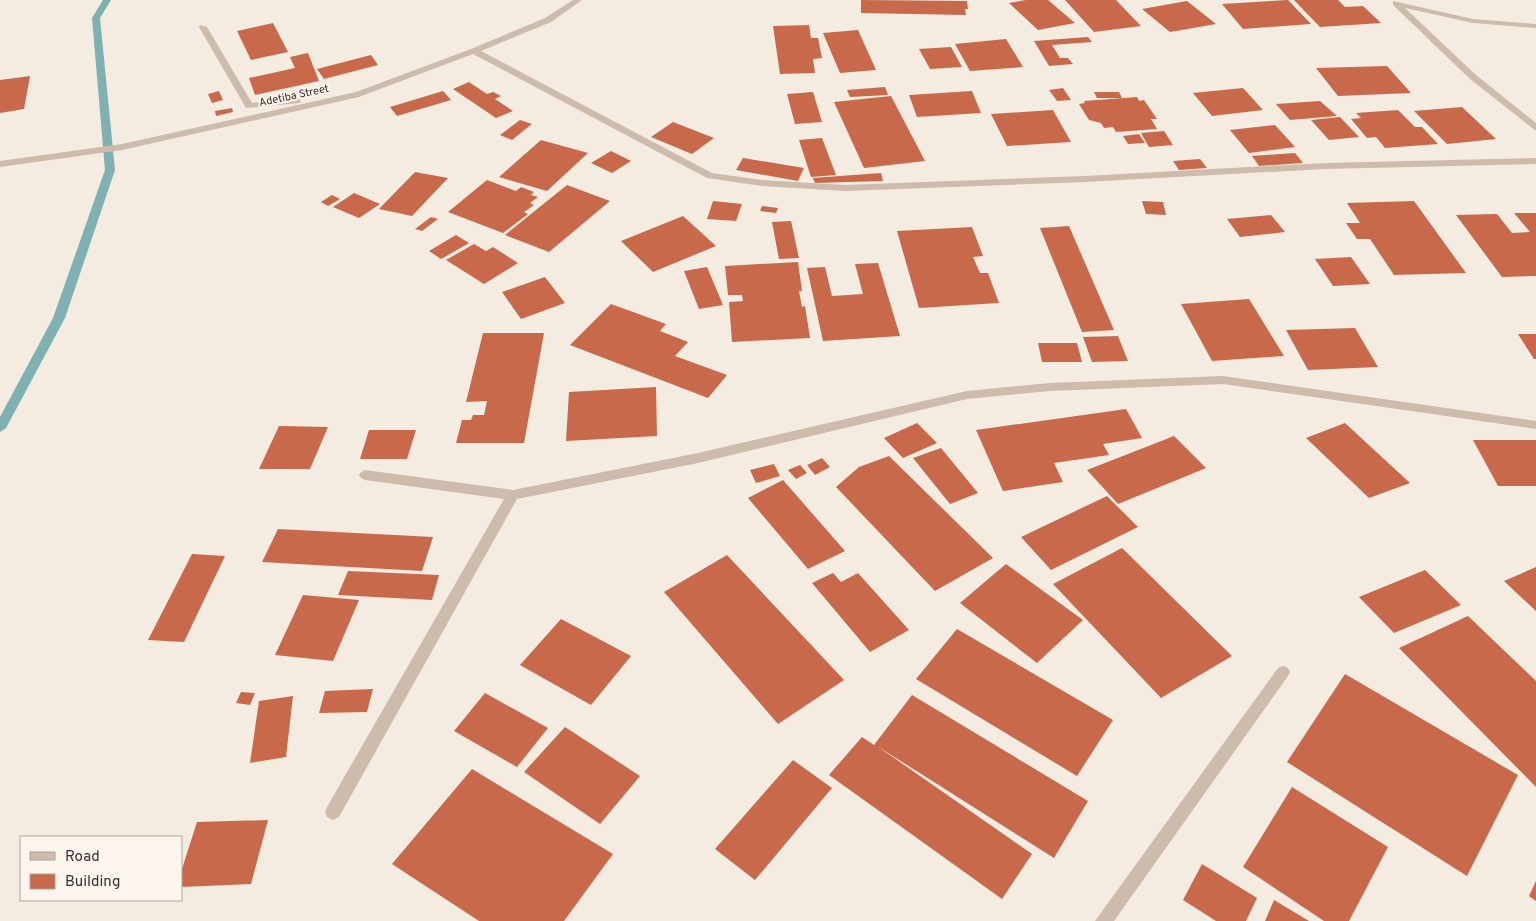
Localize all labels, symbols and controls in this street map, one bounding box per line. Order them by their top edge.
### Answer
street label: Adetiba Street [258,82,330,110]
legend [20,836,182,901]
text: Road [65,848,100,867]
text: Building [65,873,120,892]

